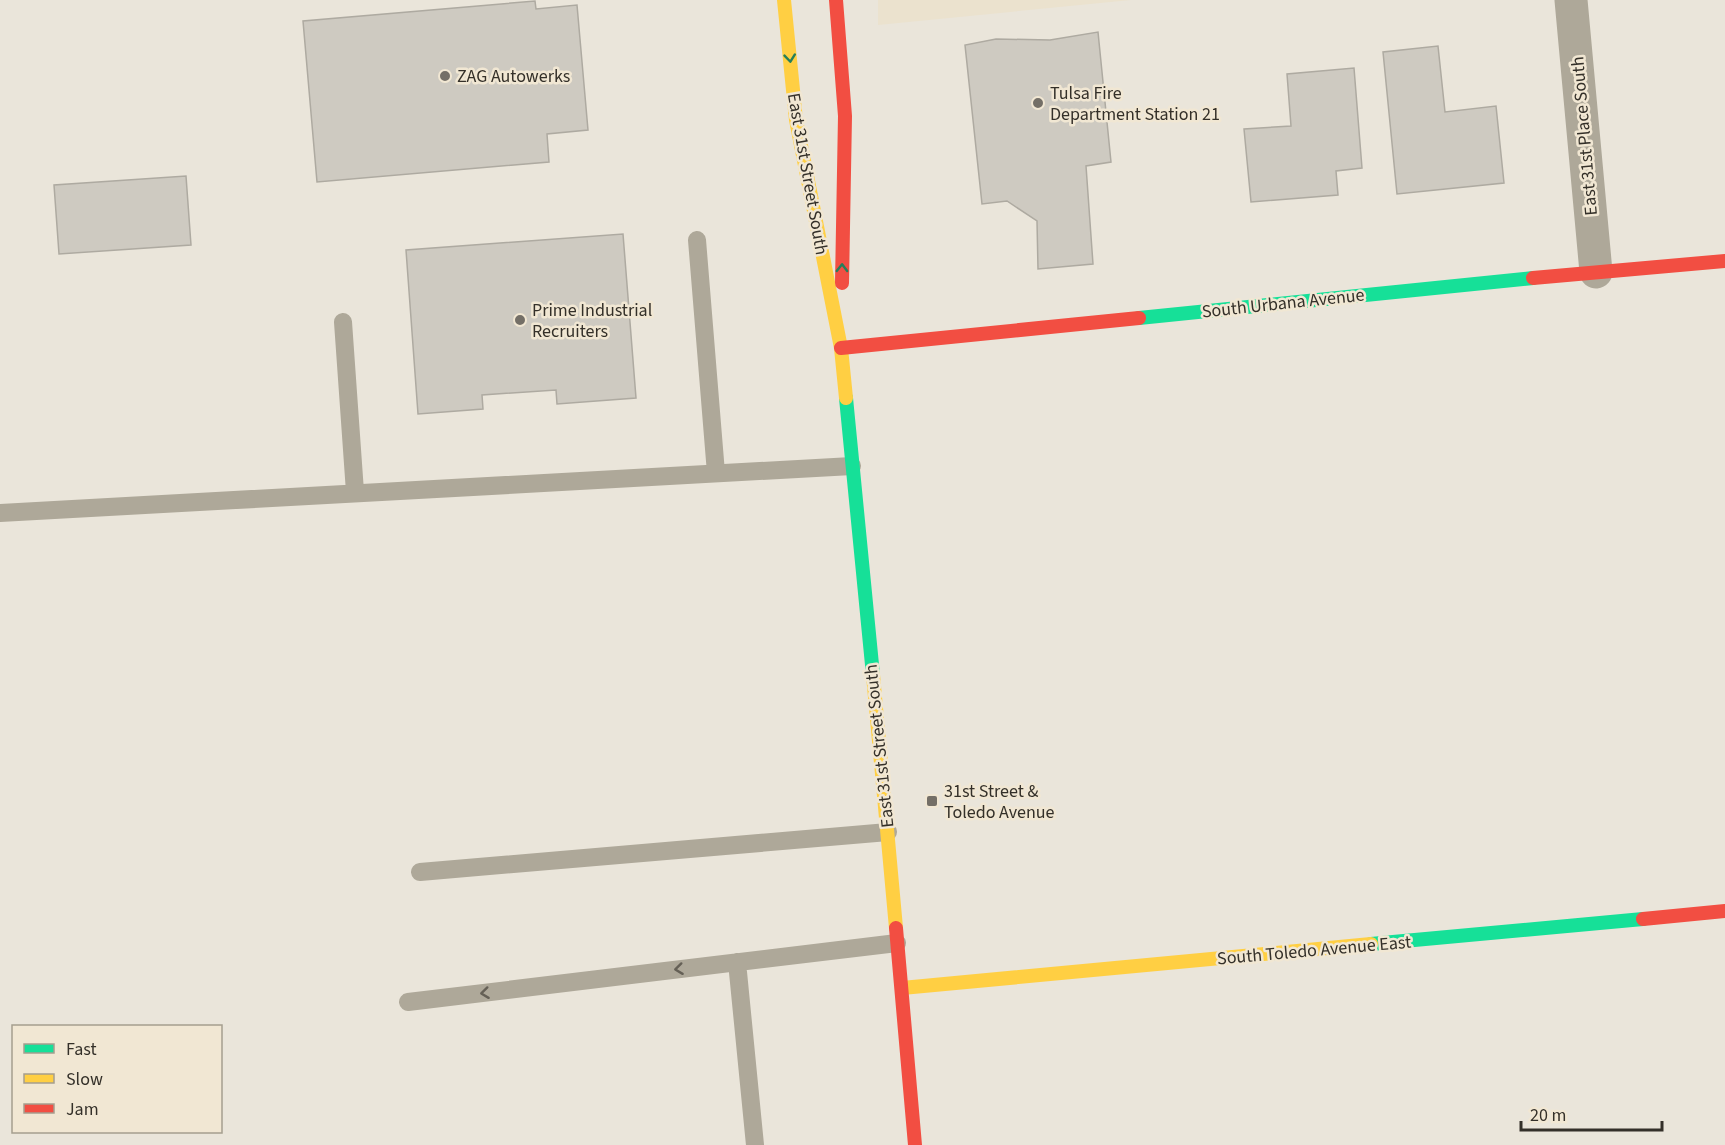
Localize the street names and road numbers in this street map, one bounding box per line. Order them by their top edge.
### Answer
street label: East 31st Place South [1565,55,1604,216]
street label: East 31st Street South [781,91,834,257]
street label: South Urbana Avenue [1201,283,1366,324]
street label: East 31st Street South [858,663,900,829]
street label: South Toledo Avenue East [1216,930,1412,971]

